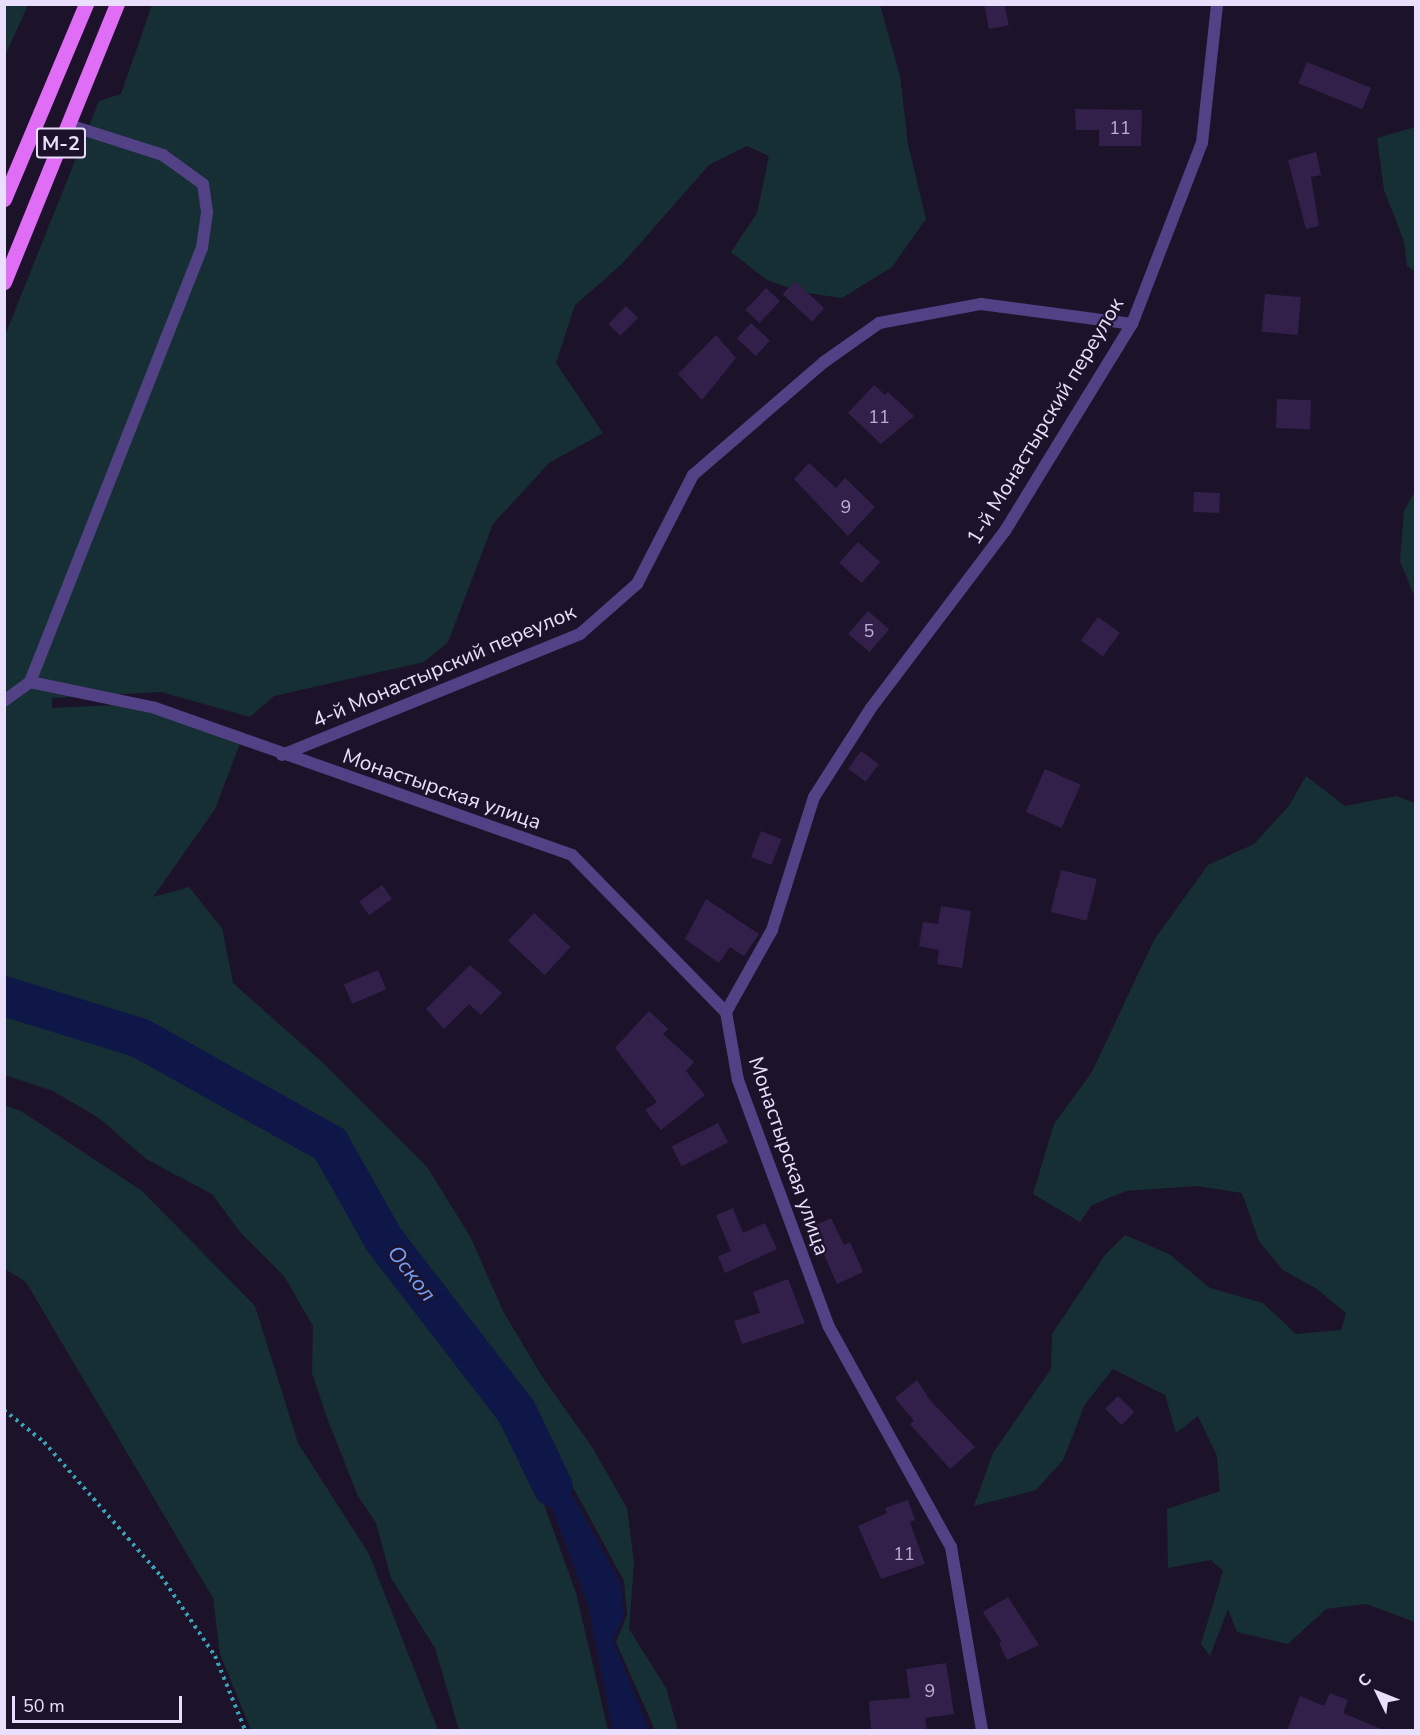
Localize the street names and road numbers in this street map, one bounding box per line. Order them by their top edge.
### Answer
road number: М-2 [36,126,86,160]
street label: 1-й Монастырский переулок [961,293,1129,549]
street label: 4-й Монастырский переулок [309,599,579,733]
street label: Монастырская улица [340,743,544,835]
street label: Монастырская улица [743,1054,835,1258]

